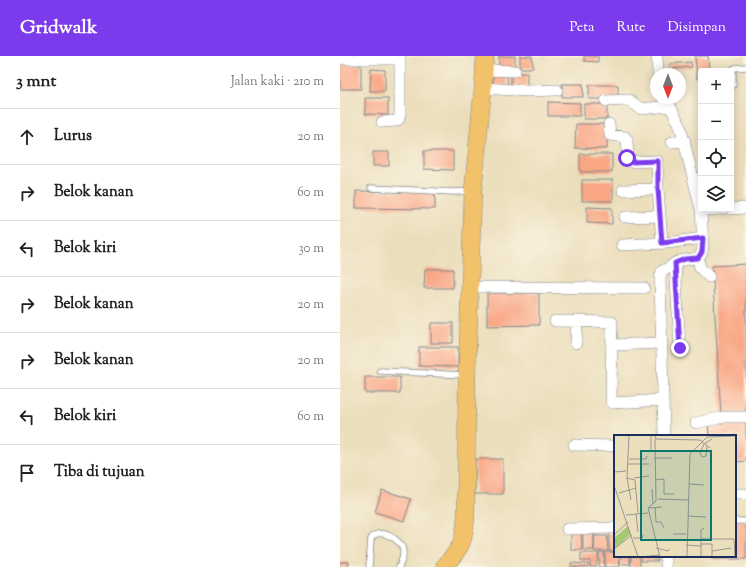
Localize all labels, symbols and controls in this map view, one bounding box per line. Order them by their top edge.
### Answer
text: Gridwalk [20,15,97,42]
text: Peta [569,18,594,38]
text: Rute [616,18,646,38]
text: Disimpan [668,18,726,38]
north arrow [650,68,686,104]
map controls [698,68,734,212]
button: + [698,68,734,104]
text: 3 mnt [16,70,56,94]
text: Jalan kaki · 210 m [231,73,324,91]
button: − [698,104,734,140]
icon: ahead [16,126,38,148]
text: Lurus [54,126,92,147]
text: 20 m [298,128,324,146]
button: locate [698,140,734,176]
route start [618,149,636,167]
button: layers [698,176,734,212]
icon: right [16,182,38,204]
text: Belok kanan [54,182,134,203]
text: 60 m [297,184,324,202]
icon: left [16,238,38,260]
text: Belok kiri [54,238,116,259]
text: 30 m [298,240,324,258]
icon: right [16,294,38,316]
text: Belok kanan [54,294,134,315]
text: 20 m [298,296,324,314]
route end [671,339,689,357]
icon: right [16,350,38,372]
text: Belok kanan [54,350,134,371]
text: 20 m [298,352,324,370]
icon: left [16,406,38,428]
text: Belok kiri [54,406,116,427]
text: 60 m [297,408,324,426]
inset map [614,435,736,557]
icon: arrive [16,462,38,484]
text: Tiba di tujuan [54,462,145,483]

